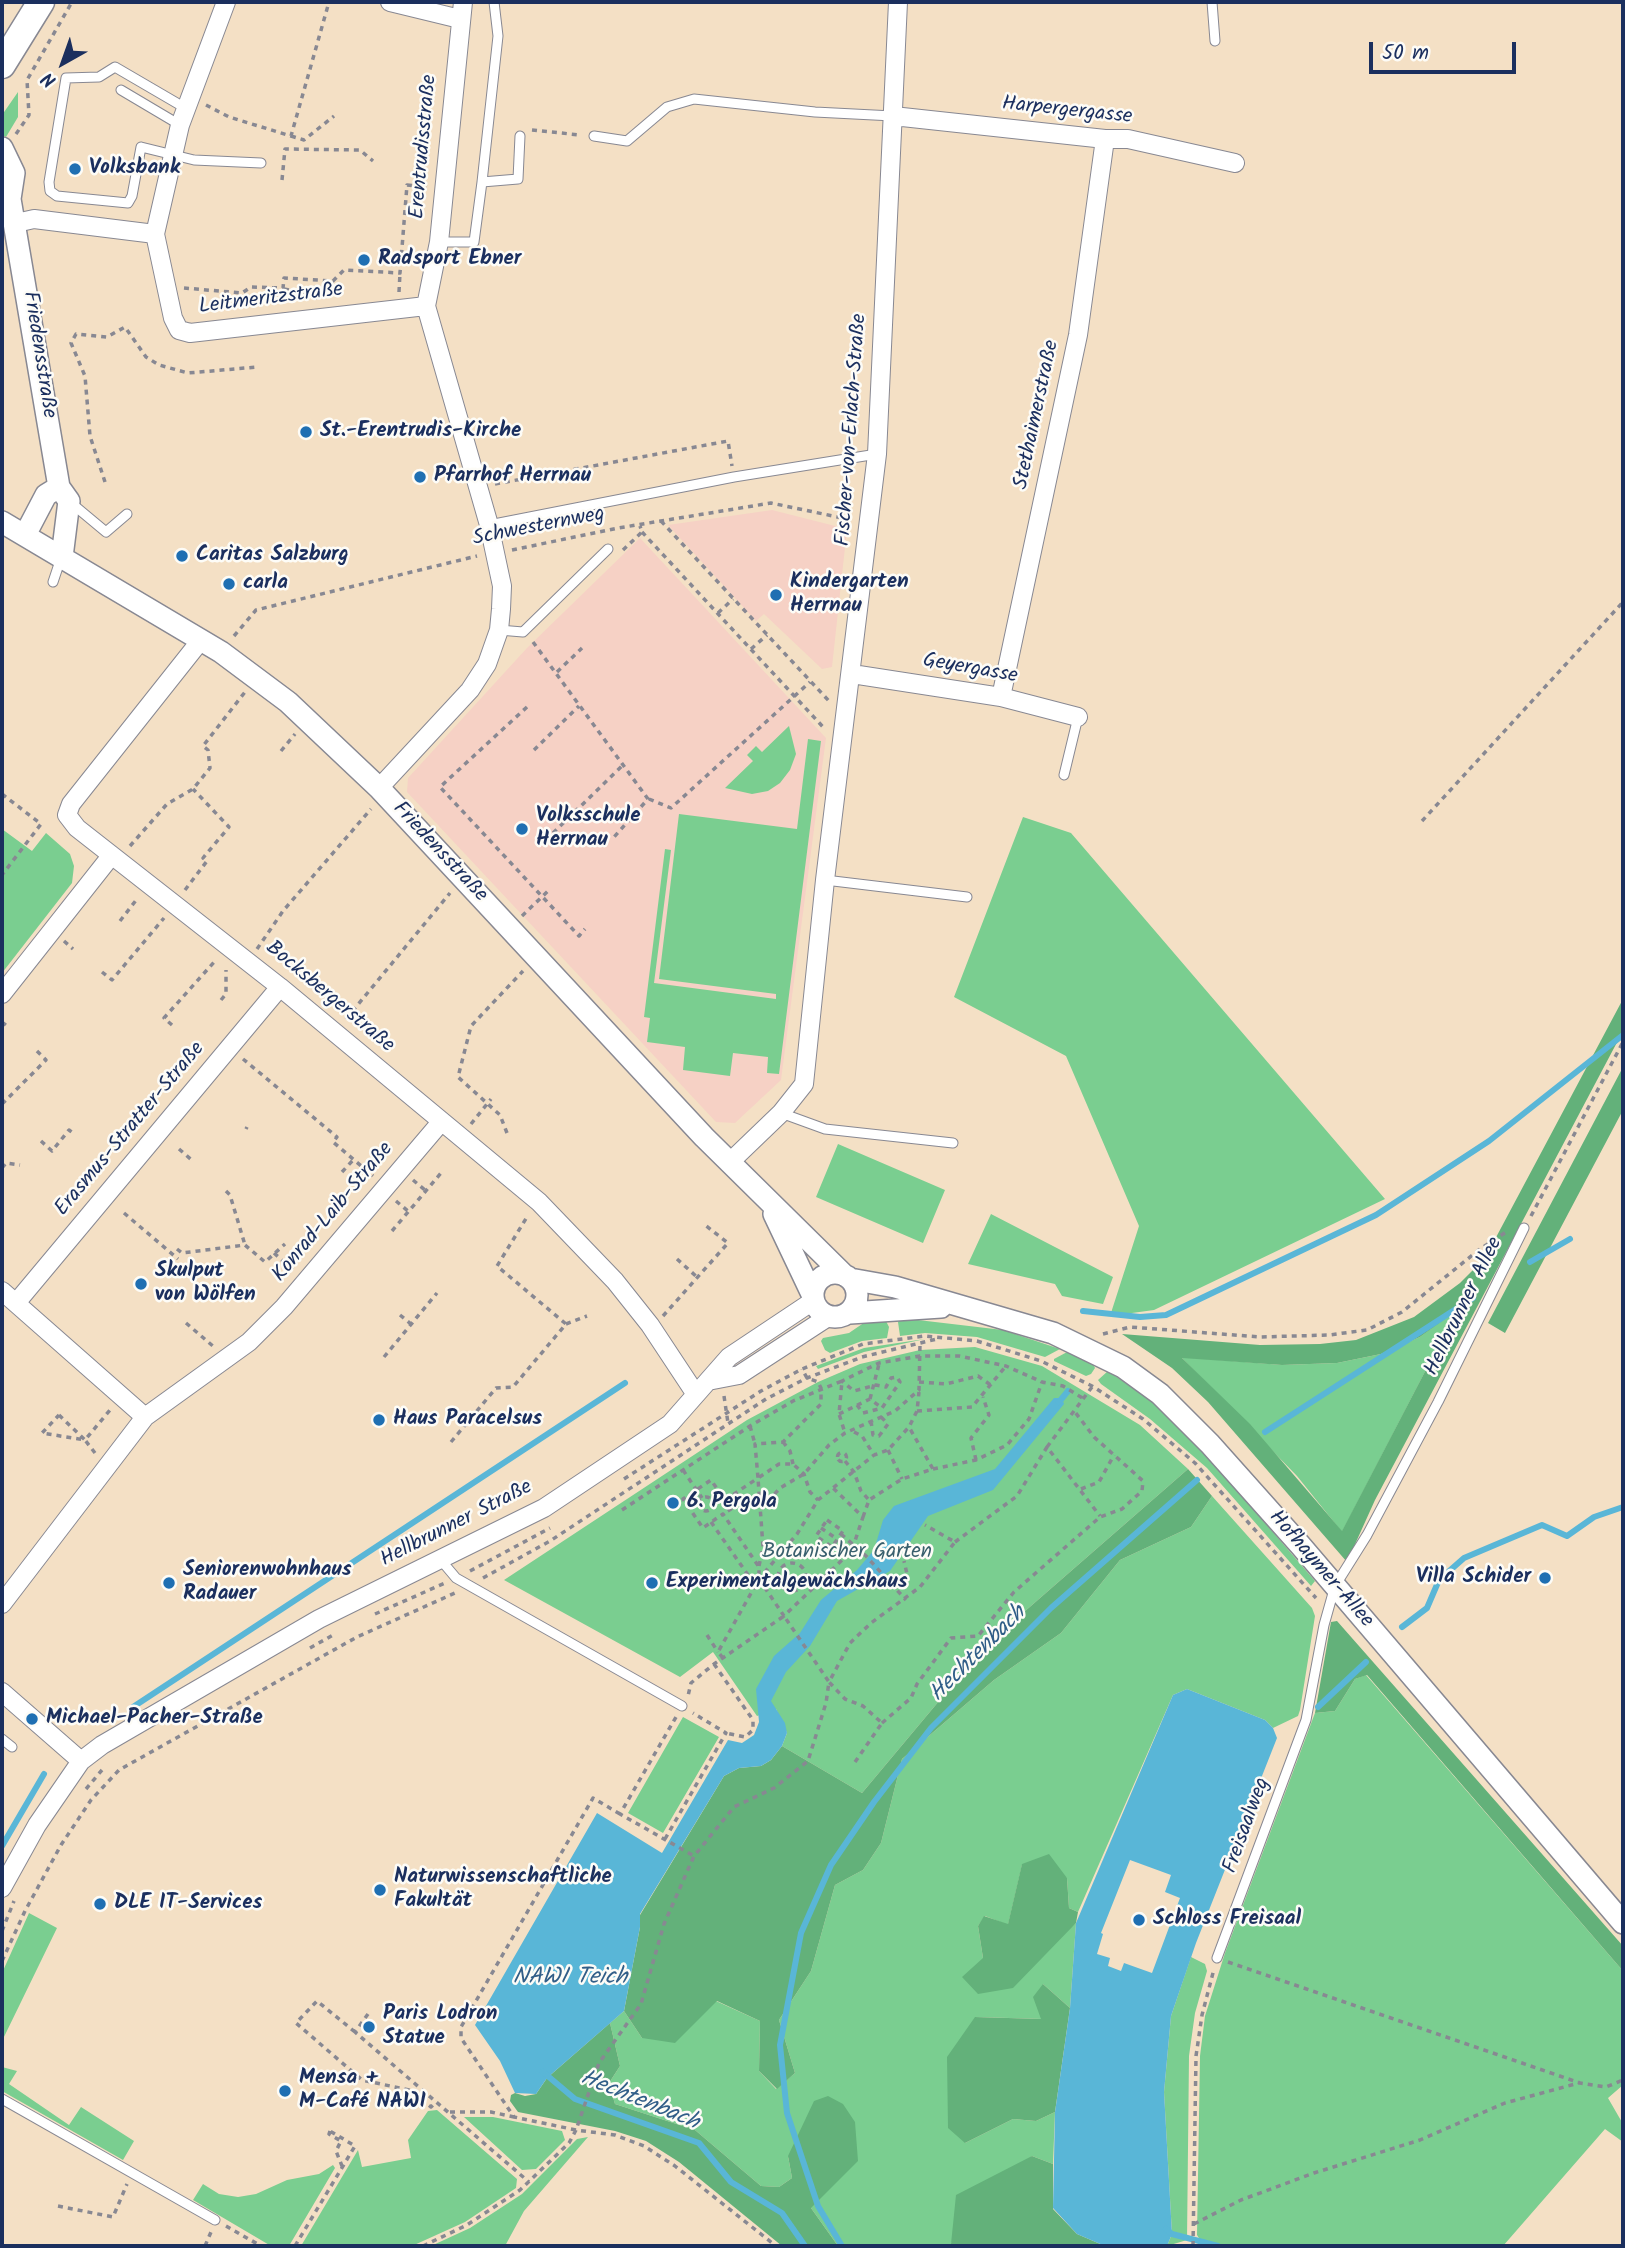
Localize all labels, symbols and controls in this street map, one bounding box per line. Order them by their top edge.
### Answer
north arrow [28,28,98,98]
scale bar [1373,28,1520,72]
text: 50 m [1382,37,1429,70]
text: N [35,64,64,94]
street label: Erentrudisstraße [406,74,444,220]
street label: Harpergergasse [1001,93,1133,131]
place label: Volksbank [89,156,180,182]
marker: Volksbank [67,161,83,177]
place label: Radsport Ebner [378,247,521,273]
marker: Radsport Ebner [356,252,372,268]
street label: Leitmeritzstraße [197,279,345,321]
street label: Friedensstraße [16,290,60,420]
street label: Fischer-von-Erlach-Straße [832,313,874,547]
street label: Stethaimerstraße [1010,338,1066,492]
place label: St.-Erentrudis-Kirche [320,419,521,445]
marker: St.-Erentrudis-Kirche [298,424,314,440]
place label: Pfarrhof Herrnau [434,464,591,490]
marker: Pfarrhof Herrnau [412,469,428,485]
street label: Schwesternweg [471,503,607,553]
place label: Caritas Salzburg [196,543,349,569]
marker: Caritas Salzburg [174,548,190,564]
place label: Kindergarten Herrnau [790,570,909,620]
place label: carla [243,571,288,597]
marker: carla [221,576,237,592]
marker: Kindergarten Herrnau [768,587,784,603]
street label: Geyergasse [921,649,1019,691]
street label: Friedensstraße [386,798,492,908]
place label: Volksschule Herrnau [536,804,640,854]
marker: Volksschule Herrnau [514,821,530,837]
street label: Bocksbergerstraße [259,937,399,1059]
street label: Erasmus-Stratter-Straße [51,1038,211,1222]
street label: Konrad-Laib-Straße [268,1138,400,1288]
street label: Hellbrunner Allee [1421,1234,1509,1380]
place label: Skulput von Wölfen [155,1259,256,1309]
marker: Skulput von Wölfen [133,1276,149,1292]
place label: Haus Paracelsus [393,1407,542,1433]
marker: Haus Paracelsus [371,1412,387,1428]
street label: Hellbrunner Straße [377,1476,537,1574]
place label: 6. Pergola [687,1490,777,1516]
marker: 6. Pergola [665,1495,681,1511]
street label: Hofhaymer-Allee [1262,1506,1378,1634]
park label: Botanischer Garten [762,1540,932,1566]
place label: Seniorenwohnhaus Radauer [183,1558,351,1608]
place label: Villa Schider [1416,1565,1531,1591]
place label: Experimentalgewächshaus [666,1570,908,1596]
marker: Villa Schider [1537,1570,1553,1586]
marker: Seniorenwohnhaus Radauer [161,1575,177,1591]
marker: Experimentalgewächshaus [644,1575,660,1591]
water label: Hechtenbach [925,1601,1033,1709]
place label: Michael-Pacher-Straße [46,1706,263,1732]
marker: Michael-Pacher-Straße [24,1711,40,1727]
street label: Freisaalweg [1219,1775,1277,1877]
place label: Naturwissenschaftliche Fakultät [394,1865,612,1915]
marker: Naturwissenschaftliche Fakultät [372,1882,388,1898]
place label: DLE IT-Services [114,1891,262,1917]
marker: DLE IT-Services [92,1896,108,1912]
place label: Schloss Freisaal [1153,1907,1301,1933]
marker: Schloss Freisaal [1131,1912,1147,1928]
water label: NAWI Teich [513,1965,627,1993]
place label: Paris Lodron Statue [383,2002,497,2052]
marker: Paris Lodron Statue [361,2019,377,2035]
place label: Mensa + M-Café NAWI [299,2066,426,2116]
water label: Hechtenbach [576,2066,702,2138]
marker: Mensa + M-Café NAWI [277,2083,293,2099]

